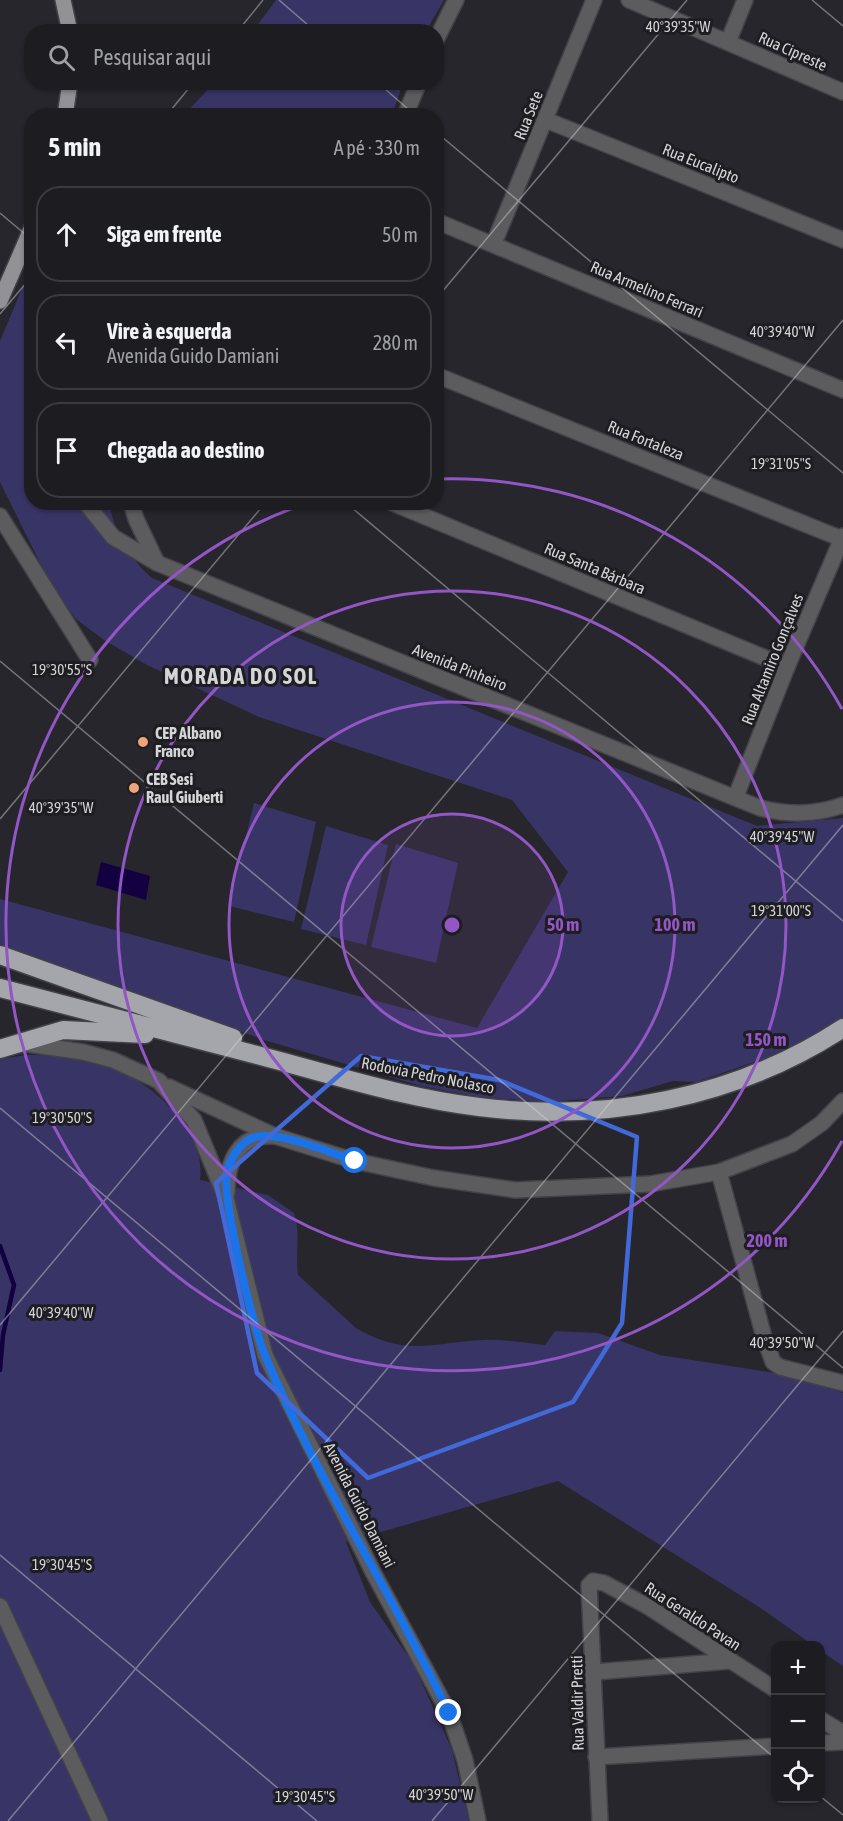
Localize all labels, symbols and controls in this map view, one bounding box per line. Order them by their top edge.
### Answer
text: 40°39'35"W [646,18,710,35]
search box [24,24,444,90]
street label: Rua Cipreste [756,28,830,75]
icon: search [45,41,78,74]
text: Pesquisar aqui [93,44,211,70]
street label: Rua Sete [510,88,546,142]
text: 5 min [48,132,101,162]
text: A pé · 330 m [334,136,420,159]
street label: Rua Eucalipto [660,140,742,187]
icon: ahead [50,218,83,251]
text: Siga em frente [107,221,222,247]
text: 50 m [382,223,418,246]
street label: Rua Armelino Ferrari [588,257,706,321]
text: Vire à esquerda [107,318,232,344]
text: 40°39'40"W [750,323,814,340]
icon: left [50,326,83,359]
text: 280 m [373,331,418,354]
text: Avenida Guido Damiani [107,344,279,367]
street label: Rua Fortaleza [605,417,687,463]
icon: arrive [50,434,83,467]
text: Chegada ao destino [107,437,265,463]
text: 19°31'05"S [751,455,811,472]
street label: Rua Santa Bárbara [542,539,648,597]
street label: Rua Altamiro Gonçalves [737,591,808,727]
street label: Avenida Pinheiro [410,640,510,694]
text: 19°30'55"S [32,661,92,678]
district label: MORADA DO SOL [164,663,318,689]
place label: CEP Albano Franco [155,724,222,760]
marker: CEP Albano Franco [136,735,150,749]
place label: CEB Sesi Raul Giuberti [146,770,224,806]
marker: CEB Sesi Raul Giuberti [127,781,141,795]
text: 40°39'35"W [29,799,93,816]
text: 40°39'45"W [750,828,814,845]
text: 19°31'00"S [751,902,811,919]
text: 50 m [547,914,579,935]
text: 100 m [655,914,695,935]
centre of rings [442,915,462,935]
text: 150 m [746,1029,786,1050]
street label: Rodovia Pedro Nolasco [360,1053,496,1097]
text: 19°30'50"S [32,1109,92,1126]
route start [341,1147,367,1173]
text: 200 m [747,1230,787,1251]
text: 40°39'40"W [29,1304,93,1321]
text: 40°39'50"W [750,1334,814,1351]
street label: Avenida Guido Damiani [321,1439,399,1571]
text: 19°30'45"S [32,1556,92,1573]
street label: Rua Geraldo Pavan [642,1578,744,1654]
map controls [771,1641,825,1803]
button: + [771,1641,825,1695]
street label: Rua Valdir Pretti [567,1655,587,1751]
button: − [771,1695,825,1749]
route end [435,1699,461,1725]
button: locate [771,1749,825,1803]
text: 40°39'50"W [409,1786,473,1803]
text: 19°30'45"S [275,1788,335,1805]

